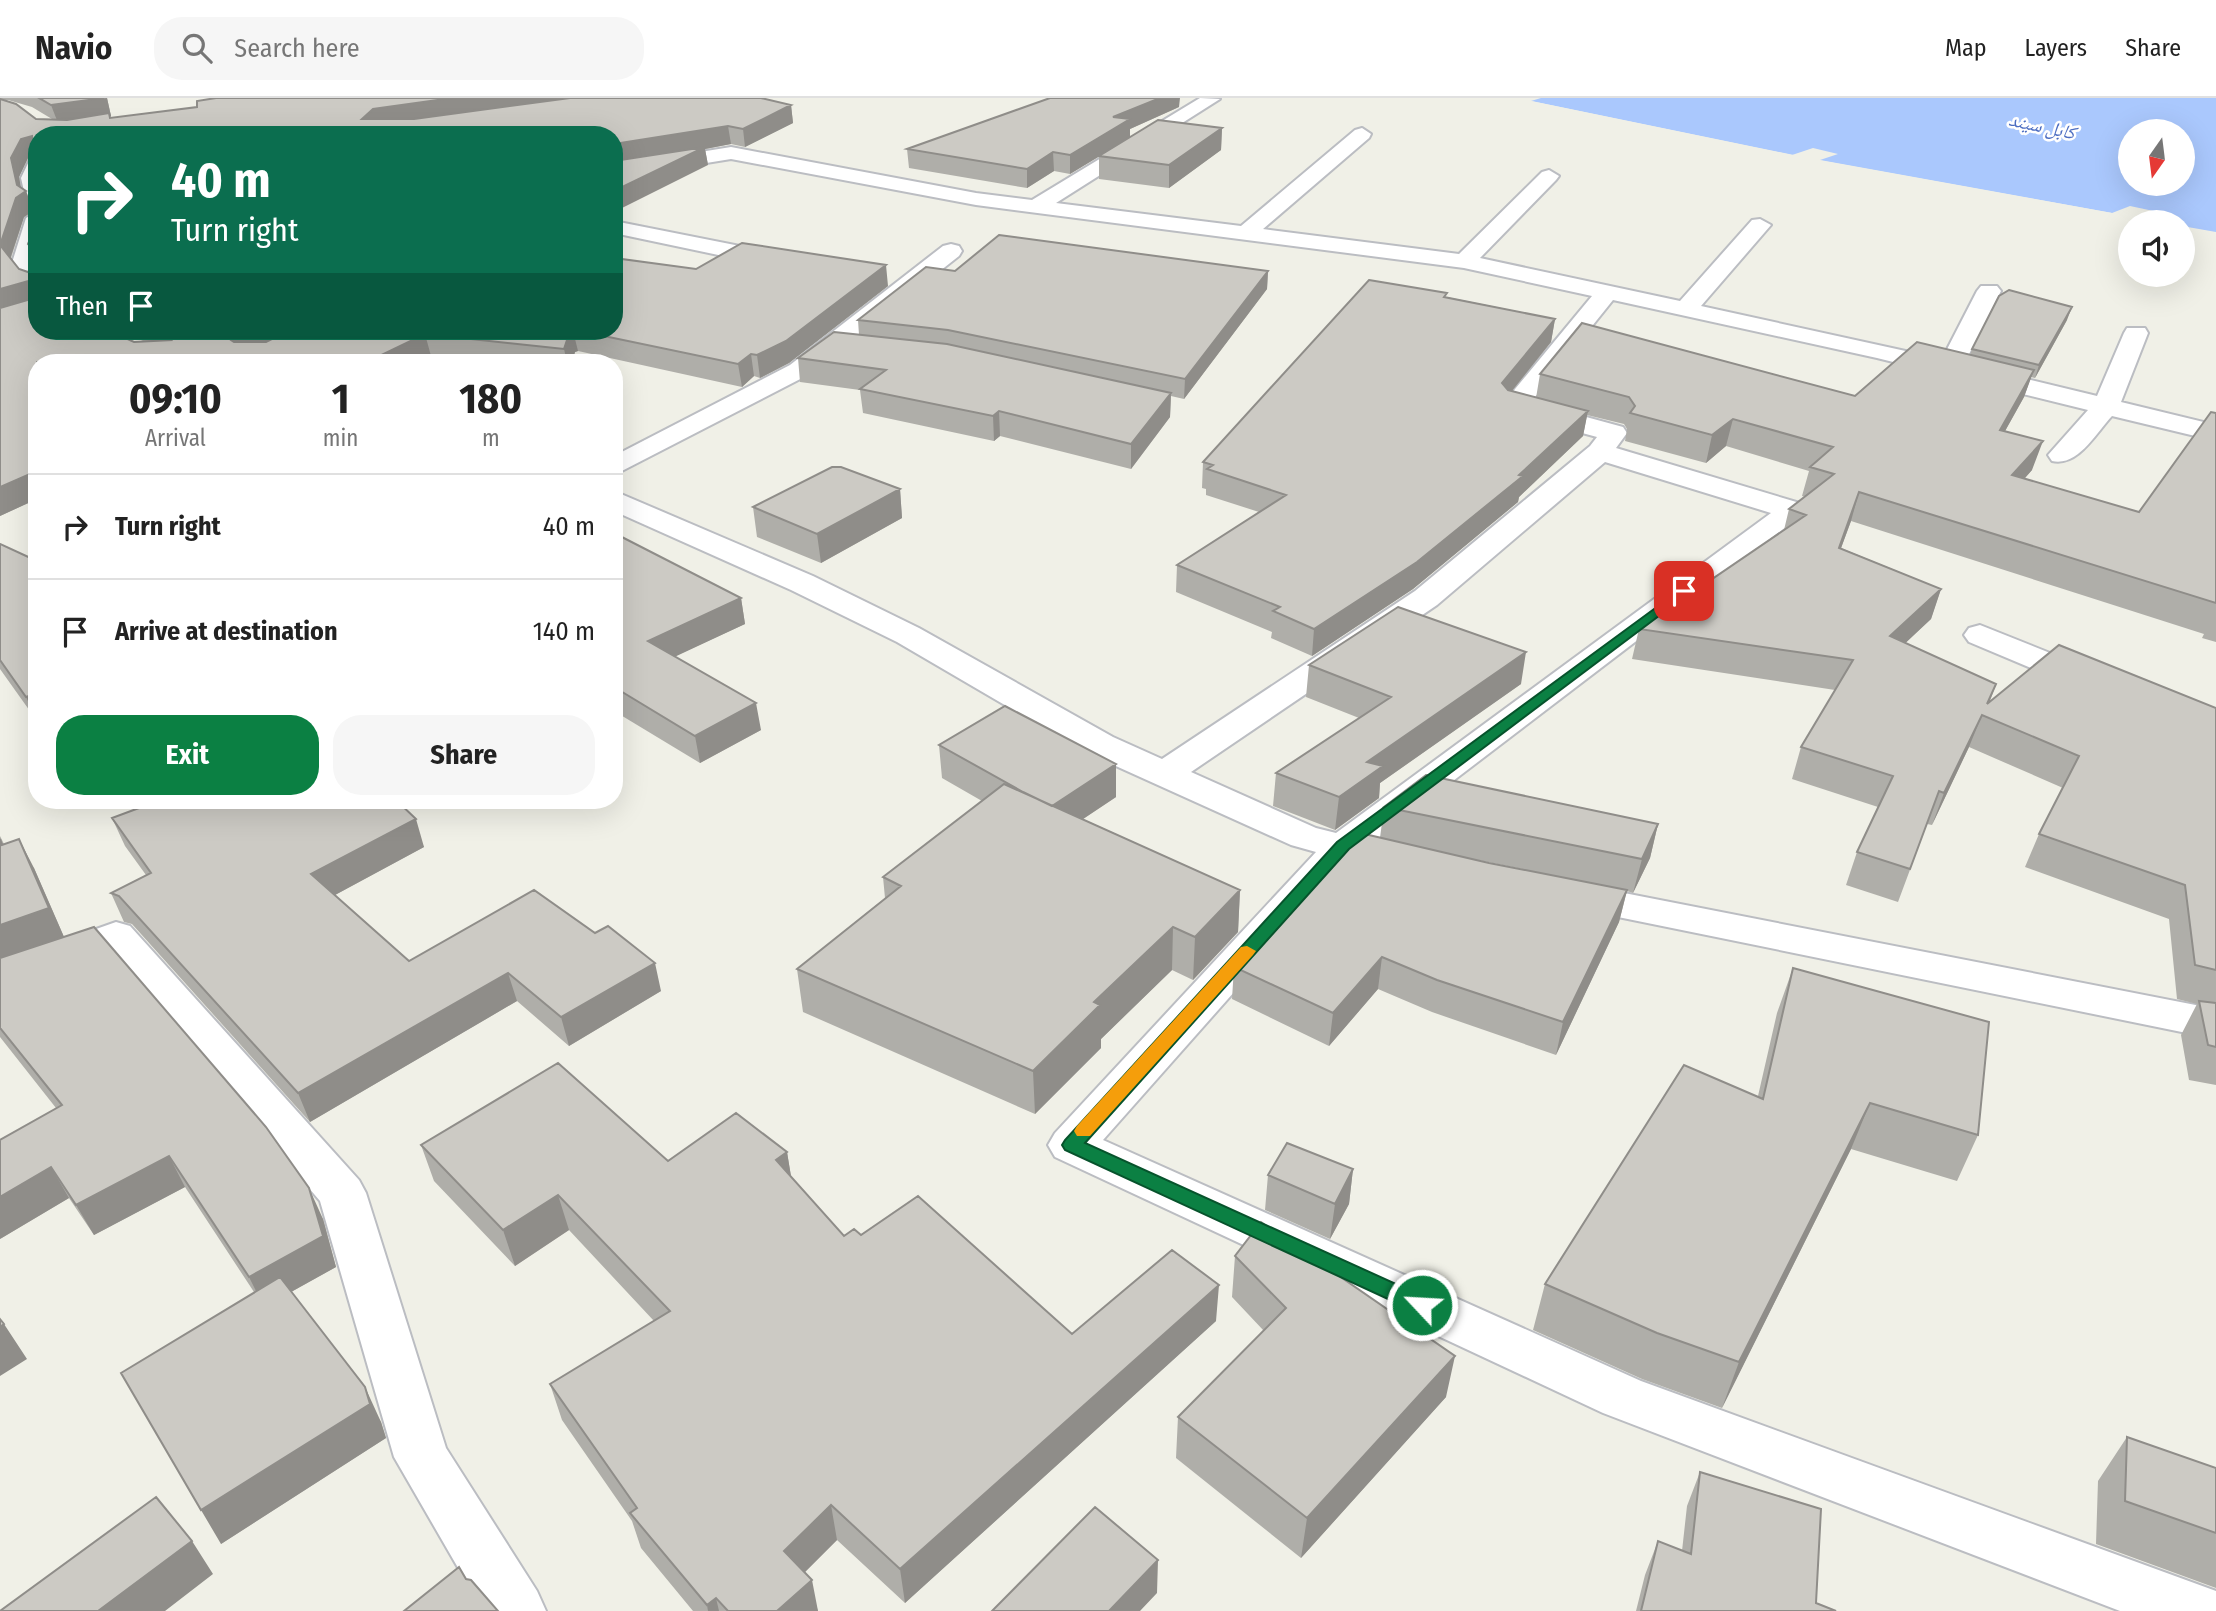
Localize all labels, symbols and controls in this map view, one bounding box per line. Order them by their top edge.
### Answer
search box [154,17,644,80]
text: Navio [35,28,112,68]
icon: search [178,29,216,67]
text: Search here [234,33,360,64]
text: Map [1945,34,1987,62]
text: Layers [2025,34,2087,62]
text: Share [2125,34,2181,62]
water label: کابل سيند [2007,108,2080,145]
north arrow [2118,119,2194,196]
map controls [2118,119,2195,287]
text: 40 m [171,151,271,210]
icon: right [56,154,147,245]
button: sound [2118,210,2195,287]
text: Turn right [171,211,298,249]
icon: arrive [122,287,160,325]
text: Then [56,291,108,322]
text: 09:10 [129,374,222,424]
text: 1 [332,374,350,424]
text: 180 [459,374,522,424]
text: Arrival [145,424,206,452]
text: min [323,424,358,452]
text: m [482,424,500,452]
icon: right [56,508,94,546]
text: Turn right [115,511,221,542]
text: 40 m [543,511,595,542]
pin [1654,561,1714,621]
icon: arrive [1665,572,1703,610]
icon: arrive [56,613,94,651]
text: Arrive at destination [115,616,338,647]
text: 140 m [533,616,595,647]
button: Exit [56,715,319,795]
button: Share [333,715,595,795]
position arrow [1385,1268,1459,1342]

